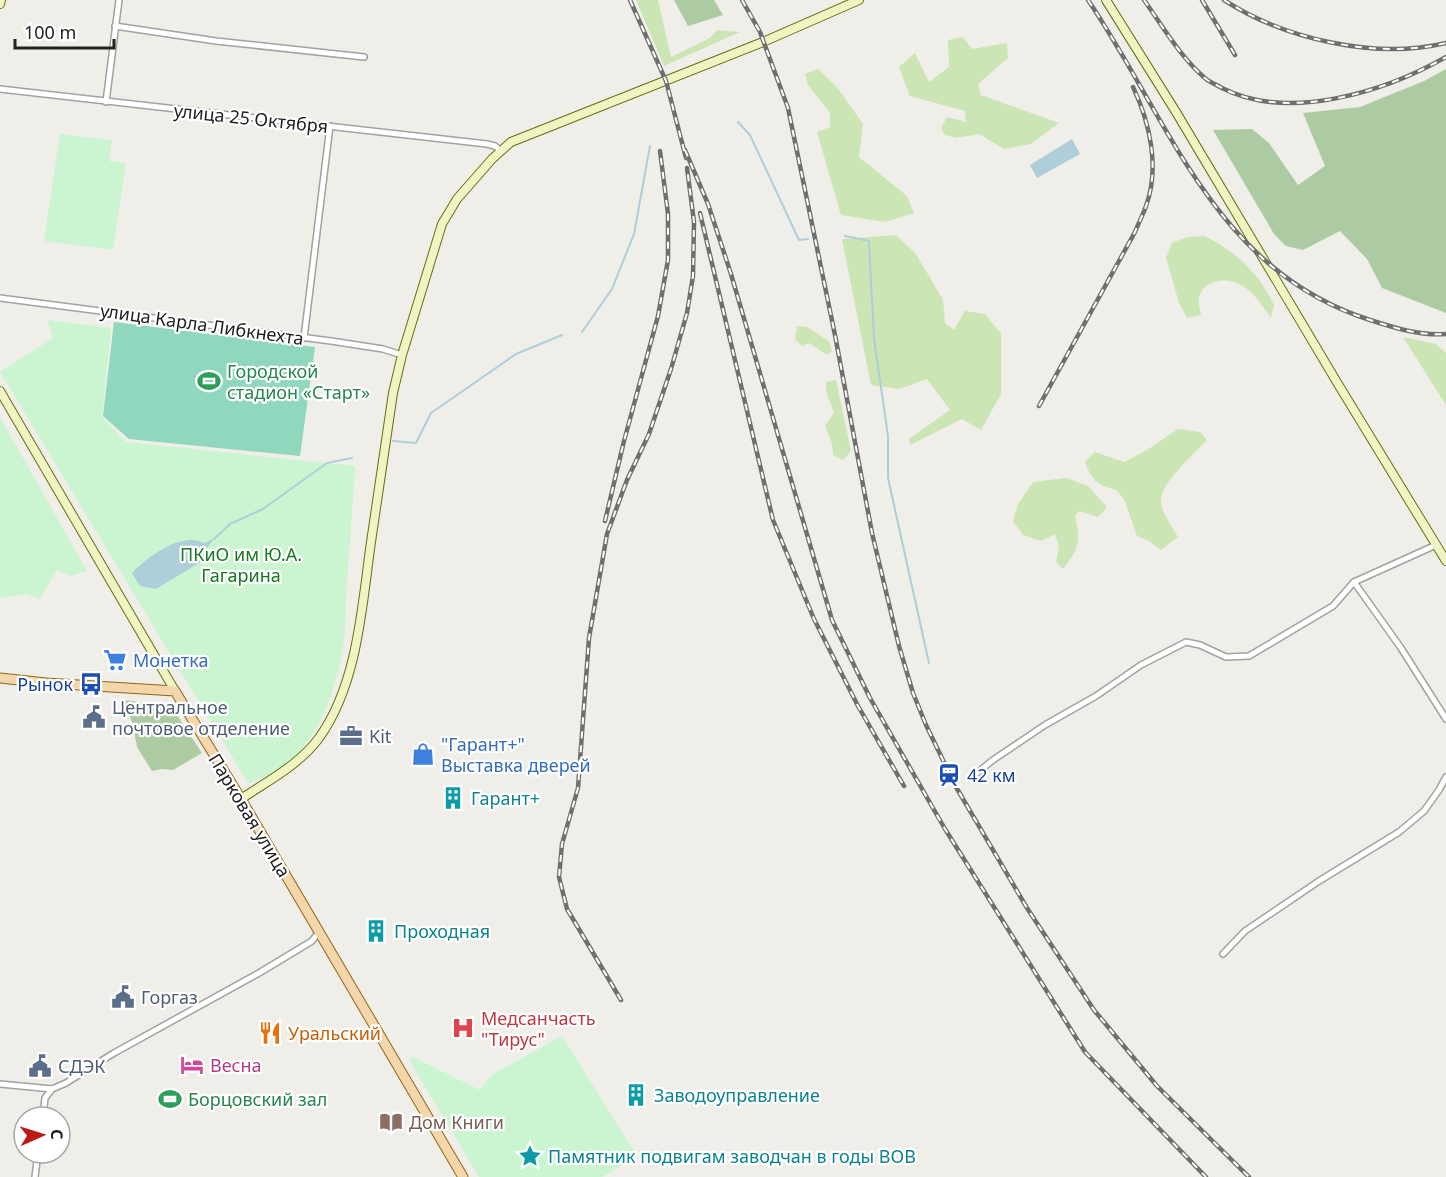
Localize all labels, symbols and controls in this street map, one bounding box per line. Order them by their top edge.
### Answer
scale bar [15,12,114,50]
text: 100 m [24,20,76,44]
street label: улица 25 Октября [173,98,329,138]
street label: улица Карла Либкнехта [99,298,305,350]
place label: Городской стадион «Старт» [227,359,370,404]
sports icon: Городской стадион «Старт» [196,368,222,394]
park label: ПКиО им Ю.А. Гагарина [180,542,302,587]
supermarket icon: Монетка [102,647,128,673]
place label: Монетка [133,648,208,672]
bus stop icon: Рынок [78,671,104,697]
place label: Рынок [17,672,73,696]
place label: Центральное почтовое отделение [112,695,290,740]
public building icon: Центральное почтовое отделение [81,704,107,730]
office icon: Kit [338,723,364,749]
place label: Kit [369,724,392,748]
place label: "Гарант+" Выставка дверей [441,732,591,777]
shop icon: "Гарант+" Выставка дверей [410,741,436,767]
street label: Парковая улица [204,749,296,881]
station icon: 42 км [936,762,962,788]
place label: 42 км [967,763,1016,787]
building icon: Гарант+ [440,785,466,811]
place label: Гарант+ [471,786,540,810]
building icon: Проходная [363,918,389,944]
place label: Проходная [394,919,490,943]
public building icon: Горгаз [110,984,136,1010]
place label: Горгаз [141,985,198,1009]
place label: Медсанчасть "Тирус" [481,1006,596,1051]
hospital icon: Медсанчасть "Тирус" [450,1015,476,1041]
restaurant icon: Уральский [257,1020,283,1046]
place label: Уральский [288,1021,381,1045]
hotel icon: Весна [179,1052,205,1078]
public building icon: СДЭК [27,1053,53,1079]
place label: Весна [210,1053,262,1077]
place label: СДЭК [58,1054,106,1078]
building icon: Заводоуправление [623,1082,649,1108]
place label: Заводоуправление [654,1083,820,1107]
sports icon: Борцовский зал [157,1086,183,1112]
place label: Борцовский зал [188,1087,327,1111]
north arrow [12,1105,72,1165]
library icon: Дом Книги [378,1109,404,1135]
place label: Дом Книги [409,1110,504,1134]
text: С [46,1128,68,1140]
place icon: Памятник подвигам заводчан в годы ВОВ [517,1143,543,1169]
place label: Памятник подвигам заводчан в годы ВОВ [548,1144,916,1168]

